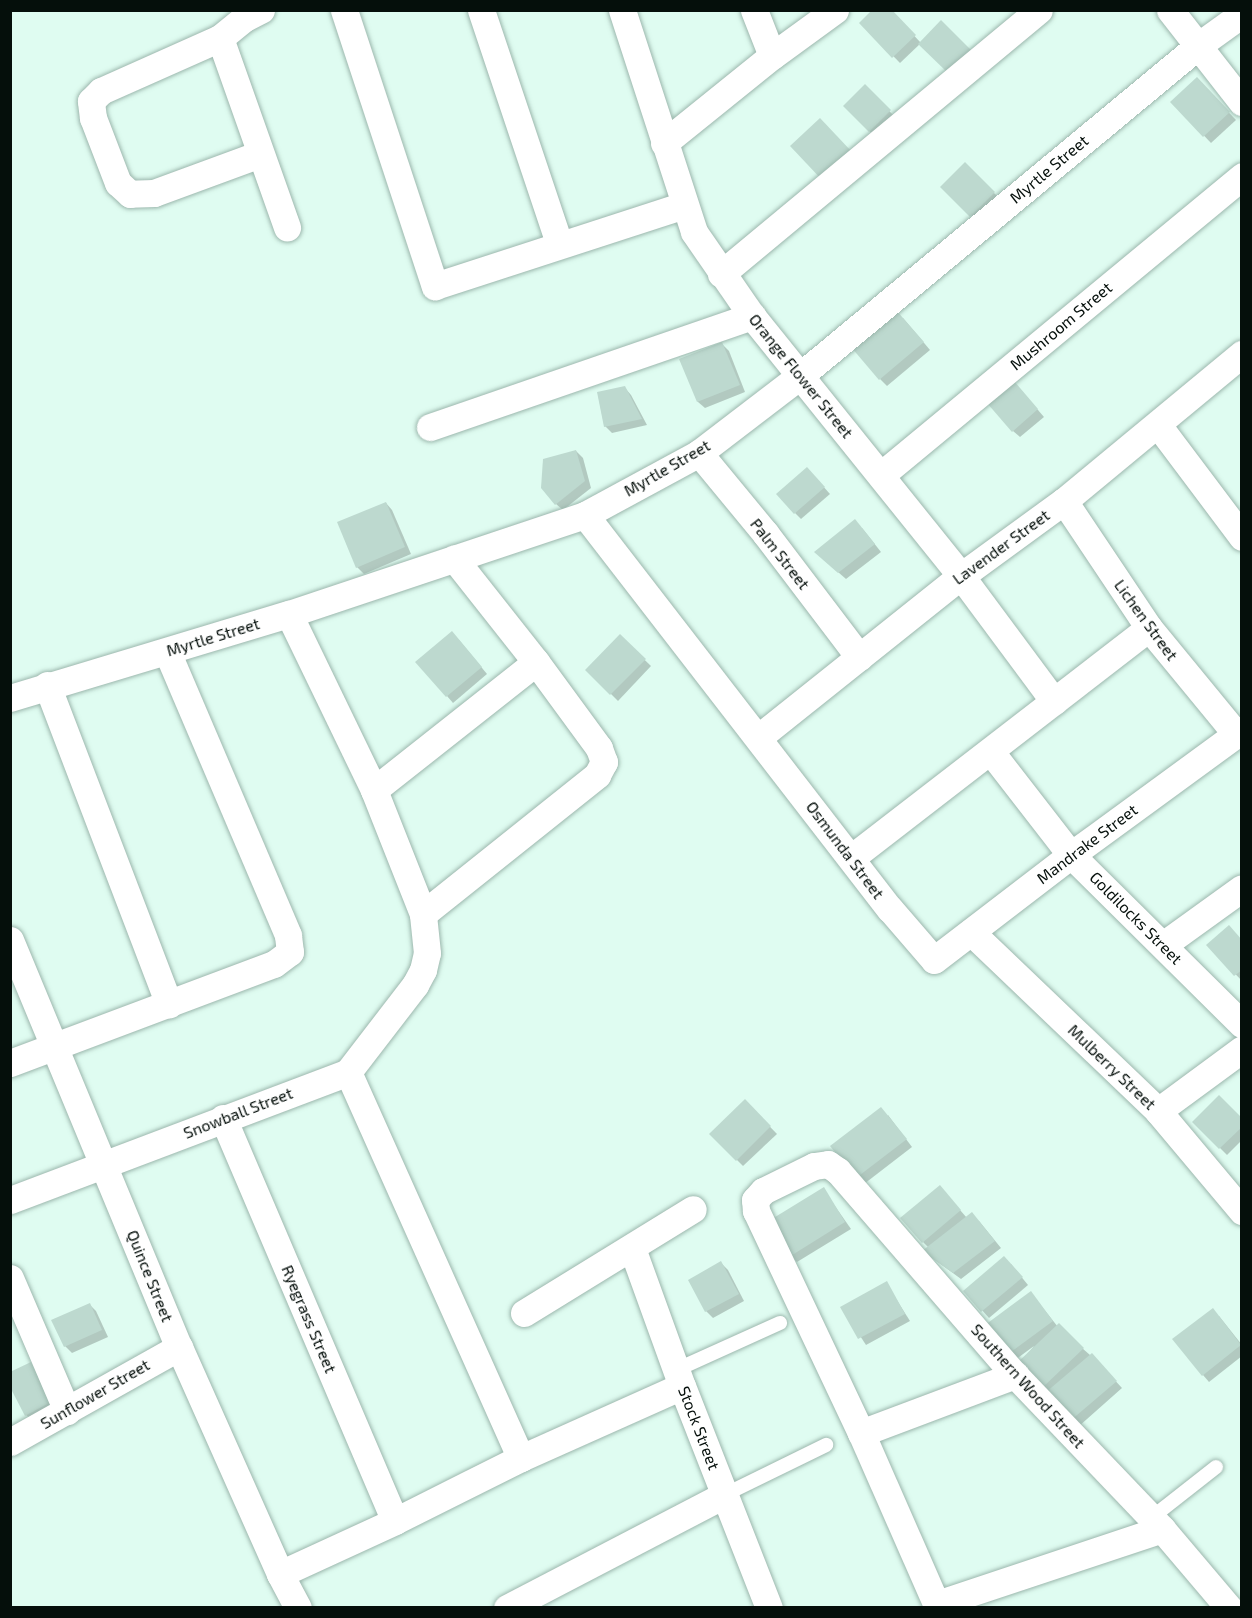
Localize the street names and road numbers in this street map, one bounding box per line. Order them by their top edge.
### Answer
street label: Myrtle Street [1006,131,1092,207]
street label: Mushroom Street [1006,278,1116,374]
street label: Orange Flower Street [745,310,857,442]
street label: Myrtle Street [620,436,714,500]
street label: Lavender Street [949,505,1053,589]
street label: Palm Street [746,515,814,593]
street label: Lichen Street [1110,576,1182,664]
street label: Myrtle Street [164,614,262,660]
street label: Osmunda Street [802,797,888,903]
street label: Mandrake Street [1033,800,1141,888]
street label: Goldilocks Street [1086,868,1186,968]
street label: Mulberry Street [1064,1020,1160,1114]
street label: Snowball Street [180,1083,296,1143]
street label: Quince Street [123,1227,177,1325]
street label: Ryegrass Street [278,1262,340,1376]
street label: Southern Wood Street [967,1320,1089,1452]
street label: Sunflower Street [37,1355,153,1433]
street label: Stock Street [674,1383,724,1473]

